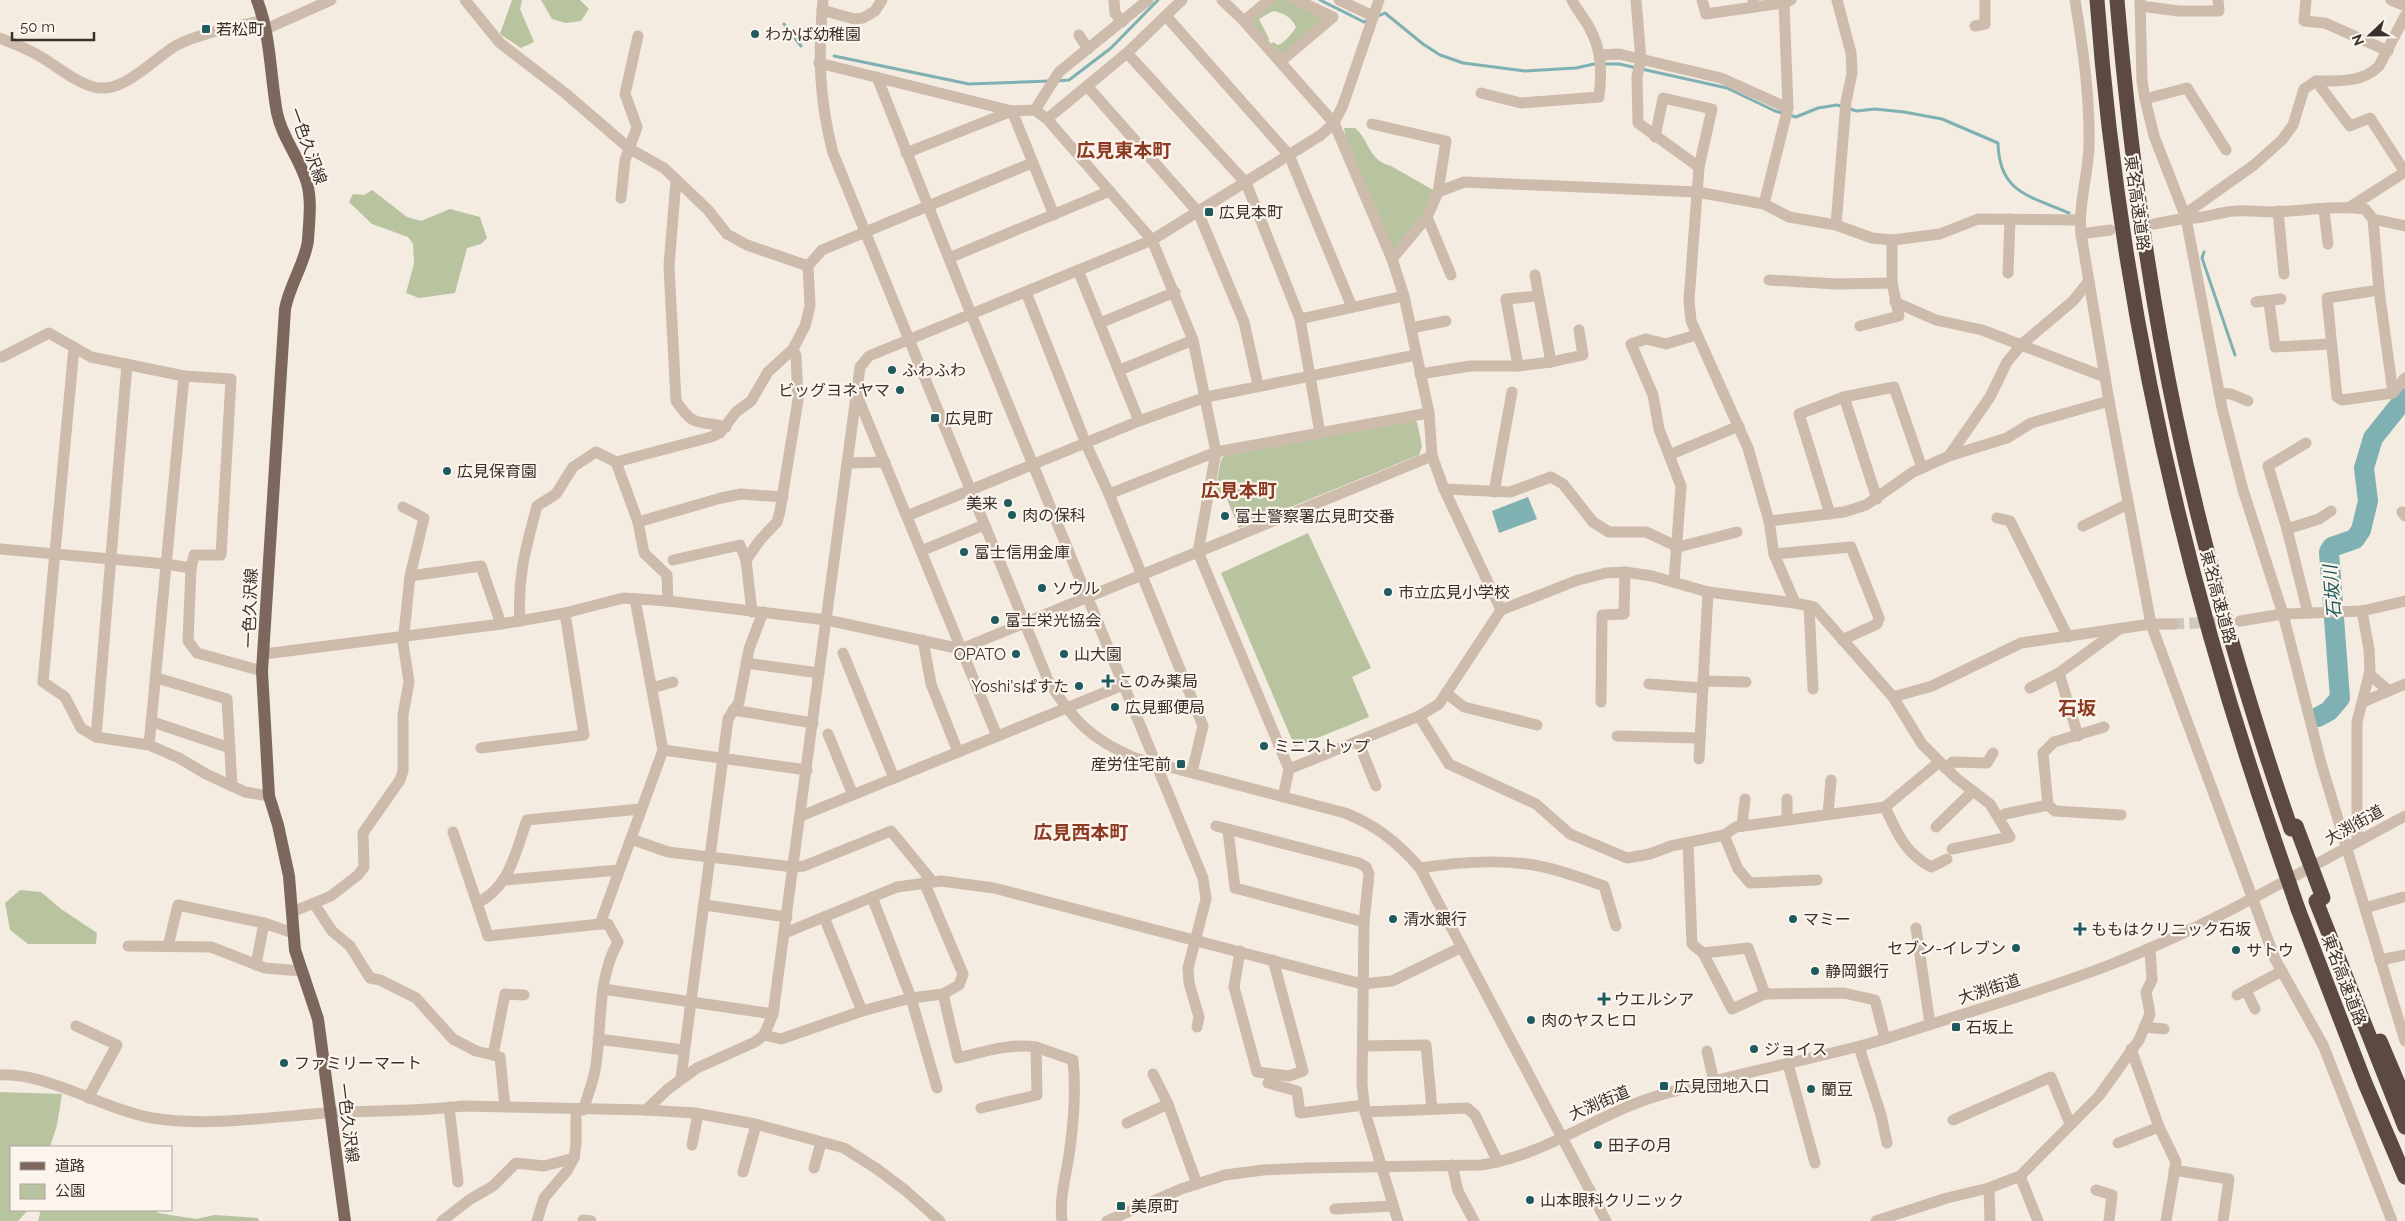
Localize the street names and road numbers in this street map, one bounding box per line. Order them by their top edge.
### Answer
street label: 一色久沢線 [285,105,331,187]
street label: 東名高速道路 [2121,154,2153,252]
street label: 東名高速道路 [2196,548,2240,646]
street label: 一色久沢線 [239,568,261,648]
street label: 大渕街道 [2321,801,2387,849]
street label: 東名高速道路 [2318,932,2370,1028]
street label: 大渕街道 [1956,970,2022,1008]
street label: 一色久沢線 [334,1082,362,1164]
street label: 大渕街道 [1566,1082,1632,1124]

